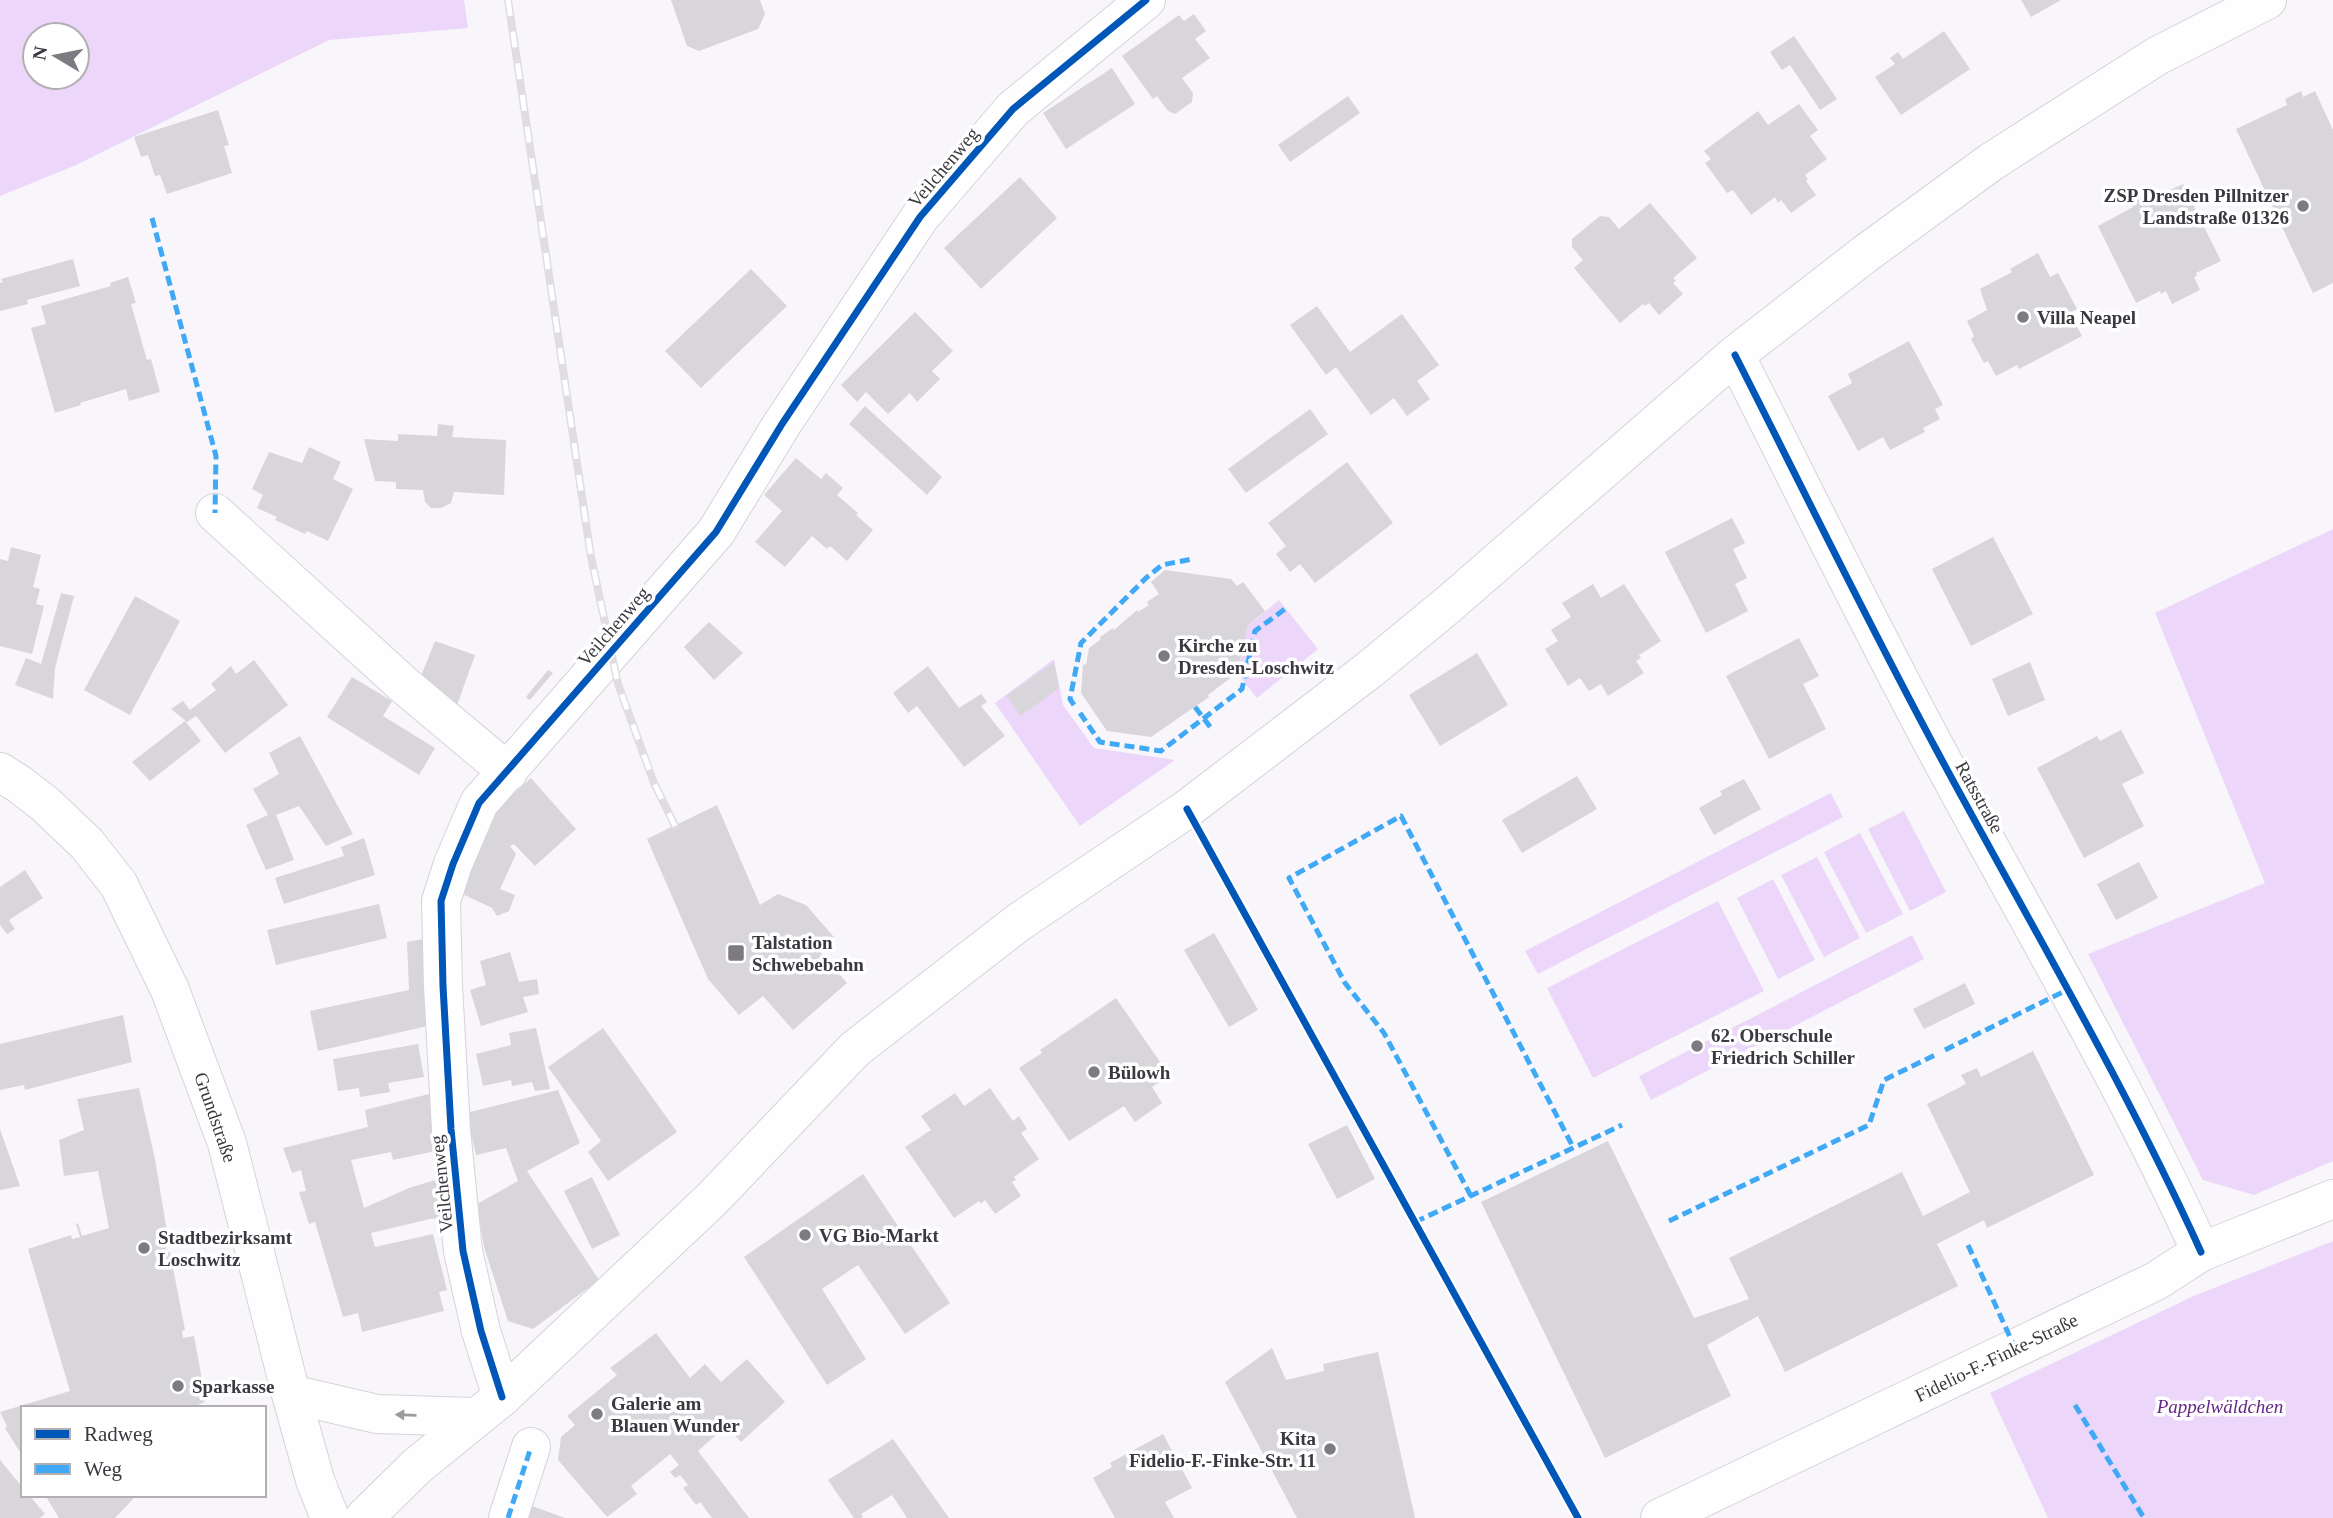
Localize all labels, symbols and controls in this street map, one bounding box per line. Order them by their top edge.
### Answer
north arrow [21,21,91,91]
text: N [28,44,51,62]
street label: Veilchenweg [904,123,983,212]
place label: ZSP Dresden Pillnitzer Landstraße 01326 [2104,185,2290,228]
marker: ZSP Dresden Pillnitzer Landstraße 01326 [2295,198,2311,214]
place label: Villa Neapel [2037,307,2136,328]
marker: Villa Neapel [2015,309,2031,325]
street label: Veilchenweg [573,582,654,670]
place label: Kirche zu Dresden-Loschwitz [1178,635,1334,678]
marker: Kirche zu Dresden-Loschwitz [1156,648,1172,664]
street label: Ratsstraße [1951,758,2008,837]
place label: Talstation Schwebebahn [752,932,864,975]
marker: Talstation Schwebebahn [726,943,746,963]
place label: 62. Oberschule Friedrich Schiller [1711,1025,1856,1068]
marker: 62. Oberschule Friedrich Schiller [1689,1038,1705,1054]
place label: Bülowh [1108,1062,1171,1083]
marker: Bülowh [1086,1064,1102,1080]
street label: Grundstraße [190,1069,241,1165]
street label: Veilchenweg [426,1134,457,1234]
place label: VG Bio-Markt [819,1225,939,1246]
place label: Stadtbezirksamt Loschwitz [158,1227,293,1270]
marker: VG Bio-Markt [797,1227,813,1243]
marker: Stadtbezirksamt Loschwitz [136,1240,152,1256]
street label: Fidelio-F.-Finke-Straße [1911,1309,2081,1406]
place label: Sparkasse [192,1376,274,1397]
marker: Sparkasse [170,1378,186,1394]
place label: Galerie am Blauen Wunder [611,1393,740,1436]
park label: Pappelwäldchen [2156,1396,2283,1417]
legend [21,1406,266,1497]
marker: Galerie am Blauen Wunder [589,1406,605,1422]
one-way arrow [395,1409,417,1420]
text: Radweg [84,1422,153,1446]
place label: Kita Fidelio-F.-Finke-Str. 11 [1129,1428,1316,1471]
marker: Kita Fidelio-F.-Finke-Str. 11 [1322,1441,1338,1457]
text: Weg [84,1457,122,1481]

